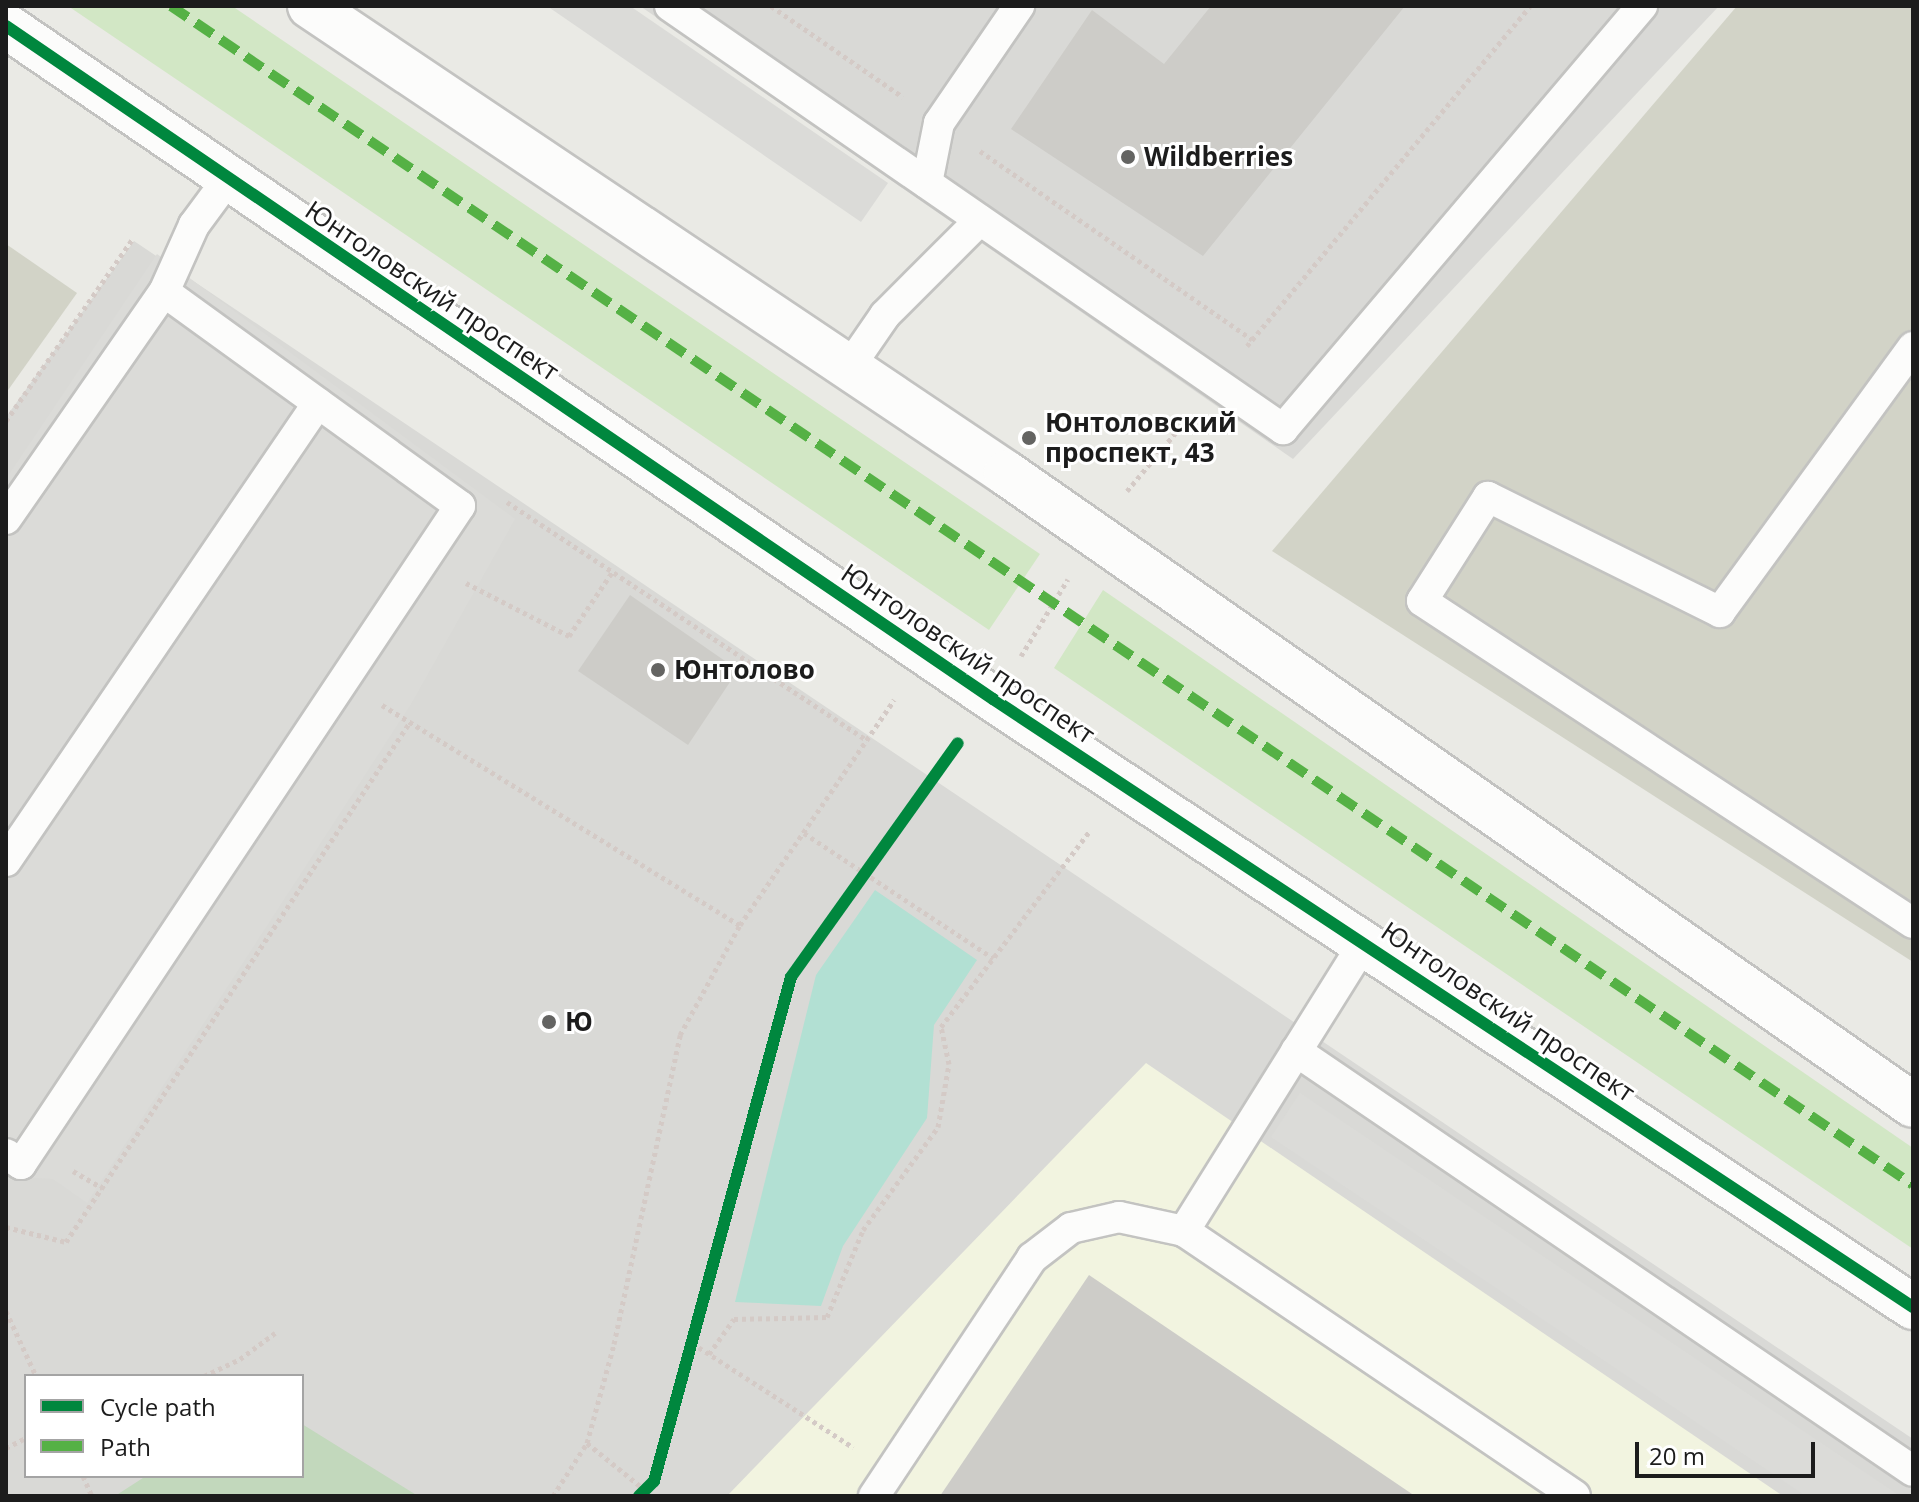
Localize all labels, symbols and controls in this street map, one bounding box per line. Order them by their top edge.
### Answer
place label: Wildberries [1144,141,1293,173]
marker: Wildberries [1119,148,1137,166]
street label: Юнтоловский проспект [299,194,565,388]
place label: Юнтоловский проспект, 43 [1045,407,1237,468]
marker: Юнтоловский проспект, 43 [1020,429,1038,447]
street label: Юнтоловский проспект [835,557,1101,751]
place label: Юнтолово [674,654,815,686]
marker: Юнтолово [649,661,667,679]
street label: Юнтоловский проспект [1375,915,1641,1109]
place label: Ю [565,1006,593,1038]
marker: Ю [540,1013,558,1031]
legend [24,1374,304,1478]
text: Cycle path [100,1390,216,1423]
scale bar [1639,1426,1819,1476]
text: Path [100,1430,151,1463]
text: 20 m [1649,1439,1705,1472]

